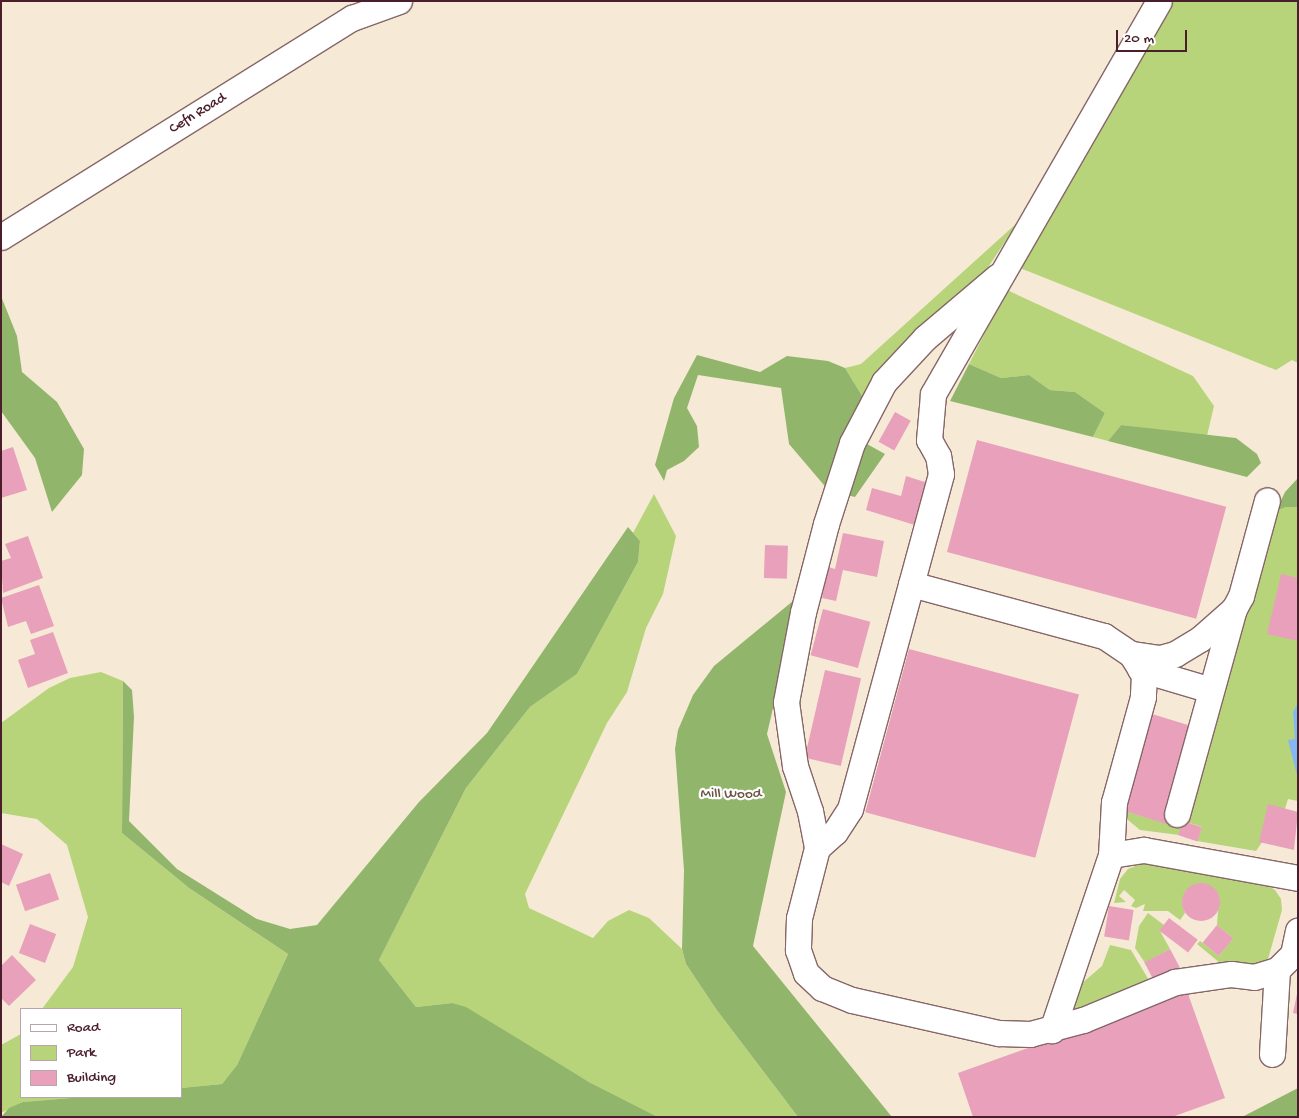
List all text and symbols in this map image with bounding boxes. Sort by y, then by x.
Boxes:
scale bar [1119,20,1190,52]
text: 20 m [1124,30,1154,48]
street label: Cefn Road [166,89,230,139]
park label: Mill Wood [701,786,761,804]
legend [20,1008,182,1098]
text: Road [67,1019,100,1037]
text: Park [67,1044,96,1062]
text: Building [67,1069,116,1087]

